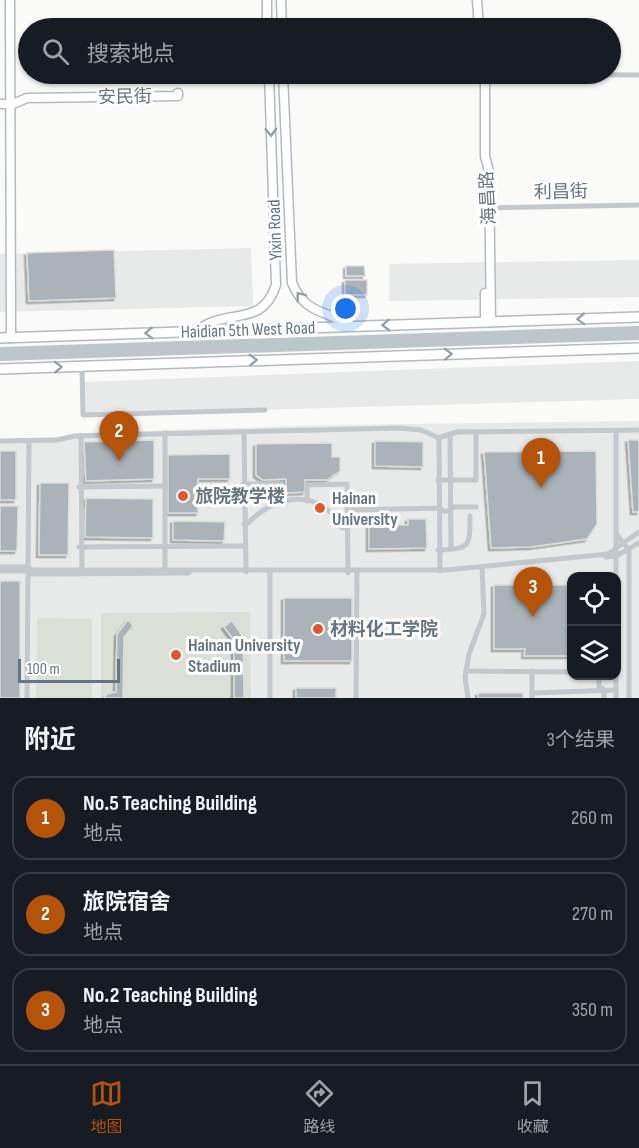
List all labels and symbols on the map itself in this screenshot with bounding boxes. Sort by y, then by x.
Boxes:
street label: 安民街 [98,86,152,108]
one-way arrow [265,127,278,136]
street label: 海昌路 [476,170,500,226]
street label: 利昌街 [534,181,588,203]
street label: Yixin Road [263,199,287,261]
one-way arrow [297,291,308,302]
your location [331,294,360,323]
one-way arrow [576,312,585,325]
street label: Haidian 5th West Road [180,317,316,343]
one-way arrow [381,319,390,332]
one-way arrow [144,327,153,340]
one-way arrow [444,348,453,361]
one-way arrow [249,354,258,367]
one-way arrow [54,360,63,373]
pin: 2 [100,412,138,461]
pin: 1 [522,438,560,488]
place label: 旅院教学楼 [195,486,285,507]
place label: Hainan University [332,488,398,530]
marker: 旅院教学楼 [176,489,190,503]
marker: Hainan University [313,501,327,515]
pin: 3 [514,568,552,617]
place label: 材料化工学院 [330,619,438,640]
marker: 材料化工学院 [311,622,325,636]
place label: Hainan University Stadium [188,635,301,677]
marker: Hainan University Stadium [169,648,183,662]
scale bar [18,656,120,684]

